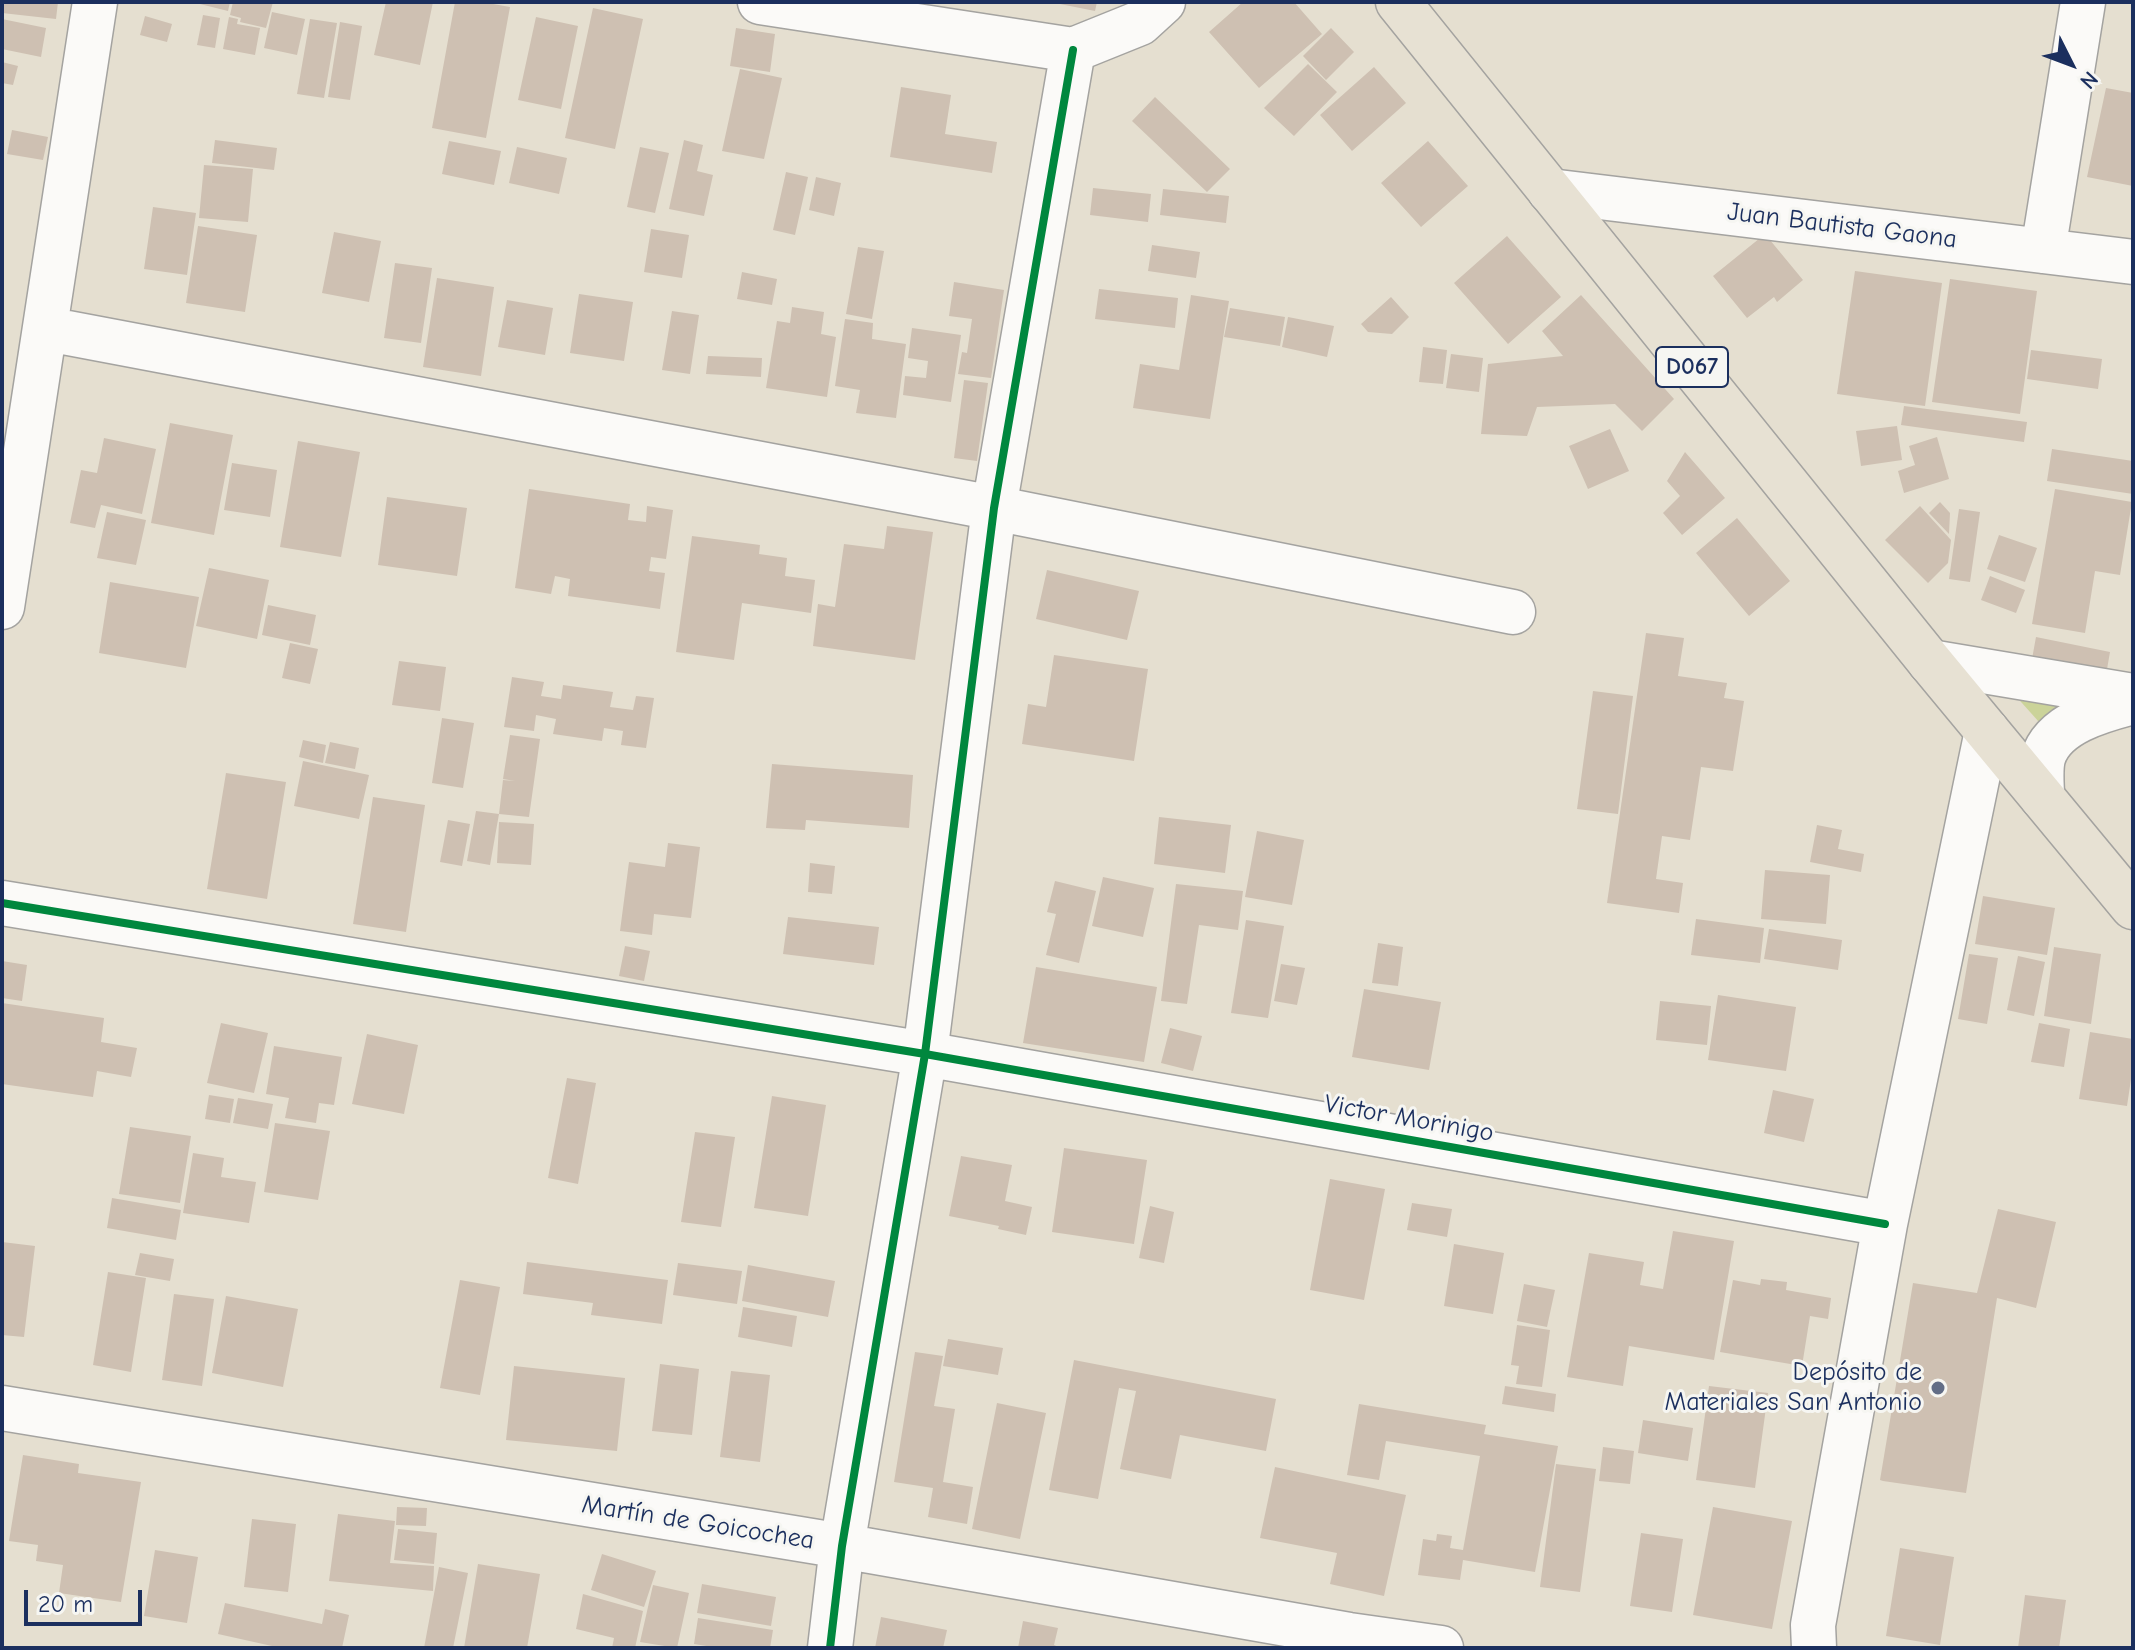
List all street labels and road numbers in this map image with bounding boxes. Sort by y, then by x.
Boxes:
street label: Juan Bautista Gaona [1725,196,1959,256]
road number: D067 [1656,347,1728,387]
street label: Victor Morinigo [1322,1089,1496,1149]
street label: Martín de Goicochea [580,1489,816,1557]

